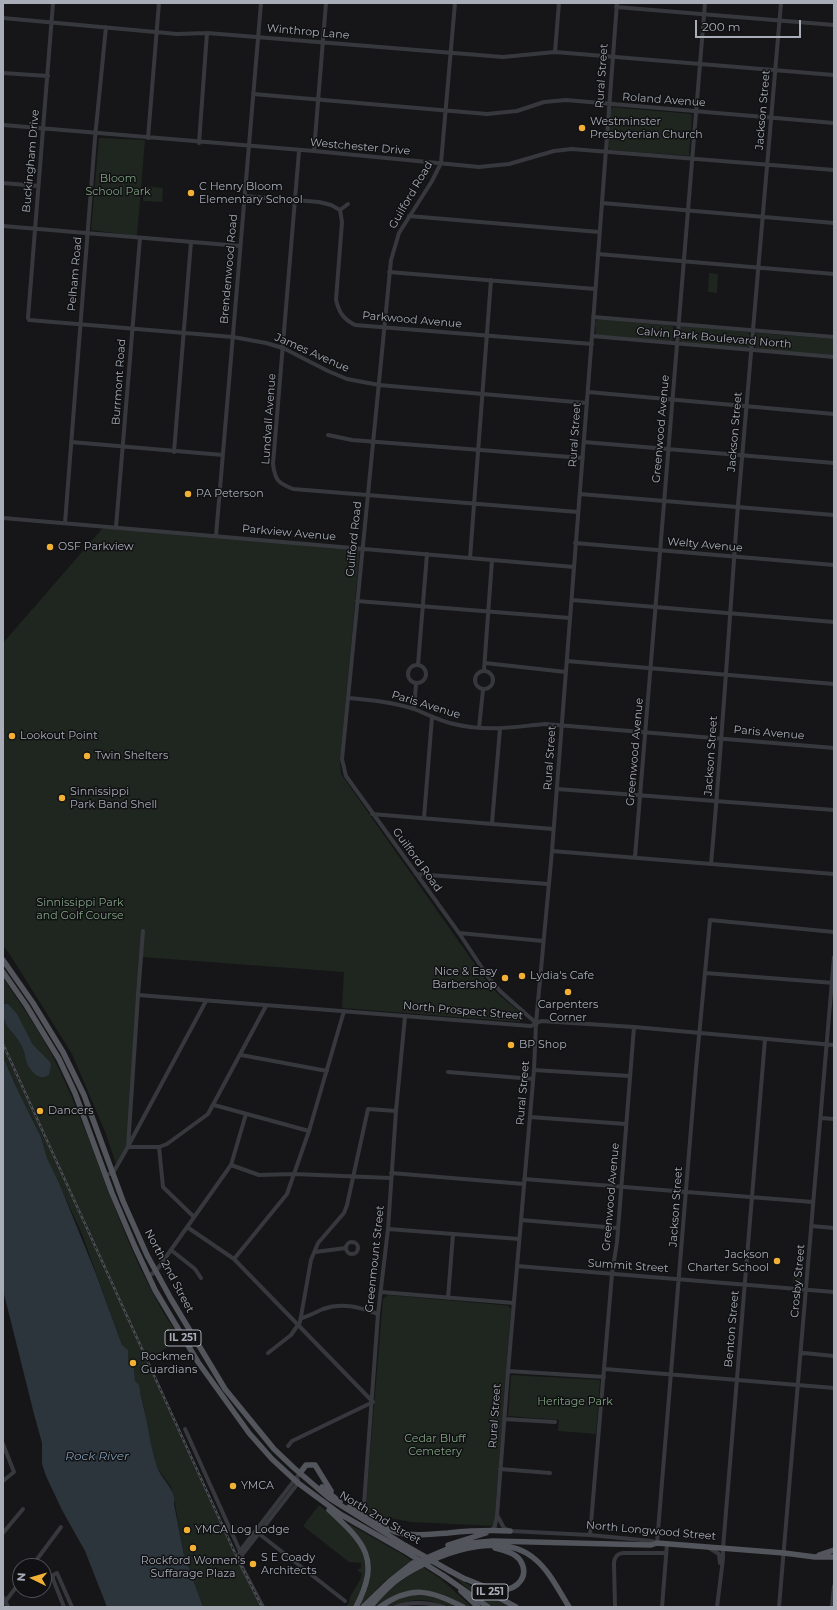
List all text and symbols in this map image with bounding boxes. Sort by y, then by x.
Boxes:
scale bar [697,12,803,38]
text: 200 m [702,19,741,34]
street label: Winthrop Lane [266,22,350,42]
street label: Rural Street [593,43,611,109]
street label: Jackson Street [753,69,773,151]
street label: Roland Avenue [622,91,706,109]
street label: Buckingham Drive [20,109,42,213]
place label: Westminster Presbyterian Church [590,115,703,141]
marker: Westminster Presbyterian Church [577,123,587,133]
street label: Westchester Drive [309,136,411,158]
street label: Guilford Road [386,159,436,231]
park label: Bloom School Park [85,172,151,198]
place label: C Henry Bloom Elementary School [199,180,303,206]
marker: C Henry Bloom Elementary School [186,188,196,198]
street label: Brendenwood Road [218,213,240,325]
street label: Pelham Road [65,236,85,312]
street label: Parkwood Avenue [362,309,462,331]
street label: Calvin Park Boulevard North [636,325,792,351]
street label: James Avenue [273,331,351,375]
street label: Burrmont Road [109,338,129,426]
street label: Lundvall Avenue [259,373,279,465]
street label: Greenwood Avenue [650,374,672,484]
street label: Jackson Street [725,391,745,473]
street label: Rural Street [566,402,584,468]
place label: PA Peterson [196,487,264,501]
marker: PA Peterson [183,489,193,499]
street label: Guilford Road [343,501,365,577]
street label: Parkview Avenue [241,522,337,544]
street label: Welty Avenue [667,535,743,555]
place label: OSF Parkview [58,540,134,554]
marker: OSF Parkview [45,542,55,552]
street label: Paris Avenue [390,688,462,722]
street label: Greenwood Avenue [624,697,646,807]
street label: Jackson Street [702,715,720,797]
street label: Paris Avenue [733,723,805,743]
street label: Rural Street [541,725,559,791]
place label: Lookout Point [20,729,98,743]
marker: Lookout Point [7,731,17,741]
place label: Twin Shelters [95,749,168,763]
marker: Twin Shelters [82,751,92,761]
place label: Sinnissippi Park Band Shell [70,785,157,811]
marker: Sinnissippi Park Band Shell [57,793,67,803]
street label: Guilford Road [389,825,445,895]
park label: Sinnissippi Park and Golf Course [36,896,124,922]
place label: Nice & Easy Barbershop [432,965,497,991]
place label: Lydia's Cafe [530,969,594,983]
marker: Lydia's Cafe [517,971,527,981]
marker: Nice & Easy Barbershop [500,973,510,983]
marker: Carpenters Corner [563,987,573,997]
place label: Carpenters Corner [538,998,598,1024]
street label: North Prospect Street [402,999,524,1023]
place label: BP Shop [519,1038,567,1052]
marker: BP Shop [506,1040,516,1050]
street label: Rural Street [514,1060,532,1126]
place label: Dancers [48,1104,94,1118]
marker: Dancers [35,1106,45,1116]
street label: Greenwood Avenue [600,1142,622,1252]
street label: Jackson Street [667,1166,685,1248]
street label: Greenmount Street [363,1205,387,1313]
street label: North 2nd Street [141,1227,197,1315]
street label: Crosby Street [788,1244,808,1318]
place label: Jackson Charter School [687,1248,769,1274]
marker: Jackson Charter School [772,1256,782,1266]
street label: Summit Street [587,1257,669,1275]
street label: Benton Street [722,1290,742,1368]
road number: IL 251 [165,1330,201,1346]
place label: Rockmen Guardians [141,1350,197,1376]
marker: Rockmen Guardians [128,1358,138,1368]
street label: Rural Street [486,1383,504,1449]
park label: Heritage Park [537,1395,613,1409]
park label: Cedar Bluff Cemetery [404,1432,466,1458]
water label: Rock River [65,1449,129,1463]
place label: YMCA [241,1479,274,1493]
marker: YMCA [228,1481,238,1491]
street label: North 2nd Street [337,1489,423,1547]
street label: North Longwood Street [585,1519,717,1543]
place label: YMCA Log Lodge [195,1523,289,1537]
marker: YMCA Log Lodge [182,1525,192,1535]
marker: Rockford Women's Suffarage Plaza [188,1543,198,1553]
place label: S E Coady Architects [261,1551,317,1577]
place label: Rockford Women's Suffarage Plaza [141,1554,245,1580]
north arrow [12,1558,52,1598]
marker: S E Coady Architects [248,1559,258,1569]
text: N [14,1572,28,1582]
road number: IL 251 [472,1584,508,1600]

